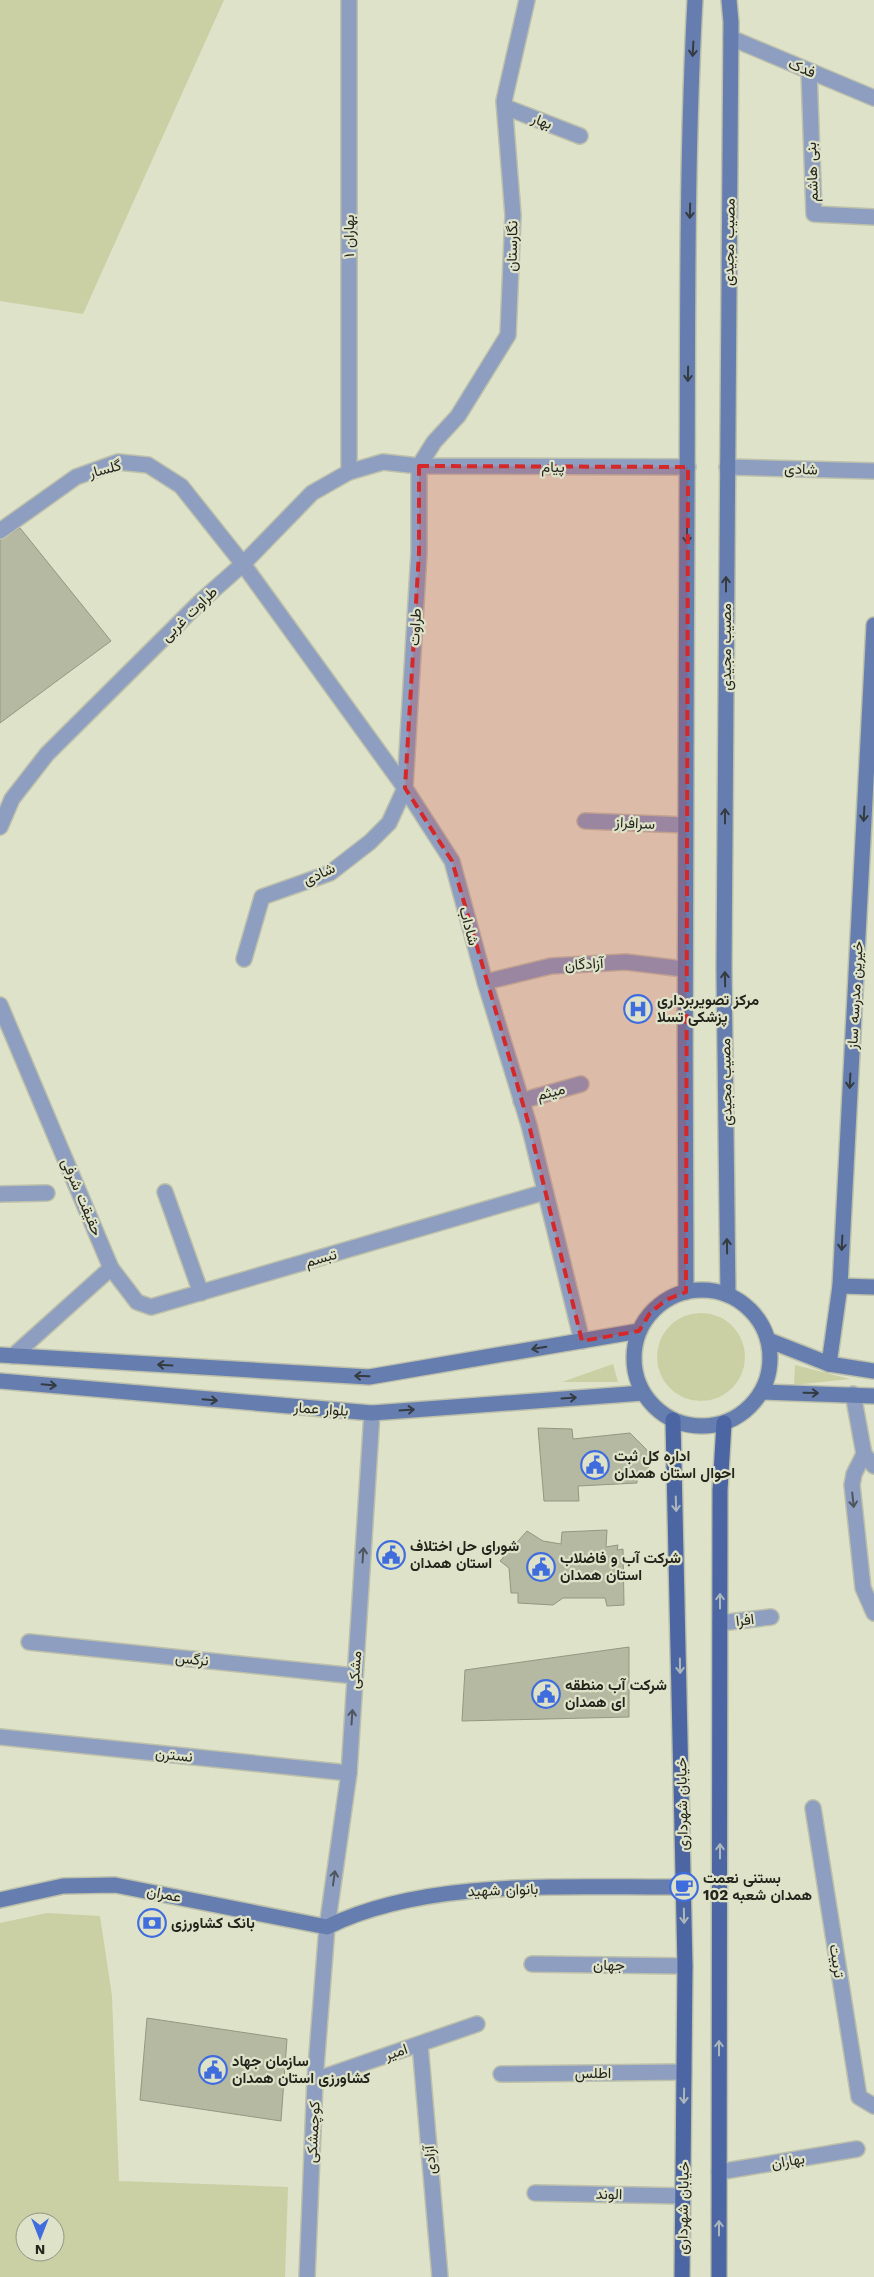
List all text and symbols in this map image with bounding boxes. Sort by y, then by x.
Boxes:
one-way arrow [688,40,697,56]
street label: فدک [786,54,818,82]
street label: بهار [528,108,555,133]
street label: بنی هاشم [802,142,823,202]
street label: مصیب مجیدی [719,198,740,286]
one-way arrow [685,202,695,219]
street label: بهاران ۱ [340,214,358,258]
street label: نگارستان [503,220,521,272]
one-way arrow [684,365,693,381]
street label: گلسار [86,456,124,482]
street label: پیام [541,458,565,477]
street label: شادی [784,459,818,480]
one-way arrow [682,528,692,544]
one-way arrow [721,576,731,592]
street label: طراوت غربی [157,582,222,646]
street label: مصیب مجیدی [717,603,736,691]
street label: طراوت [405,607,425,646]
one-way arrow [860,806,869,822]
one-way arrow [720,809,730,825]
street label: سرافراز [613,813,656,833]
street label: شادی [300,859,339,890]
street label: شاداب [455,905,483,948]
street label: خیرین مدرسه ساز [843,940,868,1051]
street label: آزادگان [564,954,606,974]
one-way arrow [720,971,729,987]
place label: مرکز تصویربرداری پزشکی تسلا [657,991,759,1027]
hospital icon: مرکز تصویربرداری پزشکی تسلا [623,994,653,1024]
street label: مصیب مجیدی [716,1038,737,1126]
one-way arrow [846,1073,855,1089]
street label: میثم [535,1080,567,1105]
street label: حقیقت شرفی [57,1155,106,1239]
one-way arrow [837,1235,846,1251]
one-way arrow [723,1239,732,1255]
street label: تبسم [303,1245,340,1272]
one-way arrow [532,1343,548,1353]
one-way arrow [157,1360,173,1369]
one-way arrow [354,1371,370,1381]
one-way arrow [40,1380,56,1390]
one-way arrow [802,1388,818,1398]
one-way arrow [561,1394,577,1403]
one-way arrow [202,1395,218,1405]
street label: بلوار عمار [292,1398,349,1420]
one-way arrow [399,1406,415,1415]
place label: اداره کل ثبت احوال استان همدان [614,1447,735,1482]
public building icon: اداره کل ثبت احوال استان همدان [580,1450,610,1480]
one-way arrow [848,1492,858,1508]
one-way arrow [671,1496,680,1512]
place label: شوراى حل اختلاف استان همدان [410,1537,519,1572]
public building icon: شوراى حل اختلاف استان همدان [376,1540,406,1570]
one-way arrow [358,1547,367,1563]
place label: شرکت آب و فاضلاب استان همدان [560,1549,681,1584]
public building icon: شرکت آب و فاضلاب استان همدان [526,1552,556,1582]
one-way arrow [715,1593,725,1610]
street label: افرا [735,1610,755,1630]
street label: نرگس [174,1648,210,1671]
street label: مشکی [345,1650,366,1690]
one-way arrow [675,1658,684,1674]
place label: شرکت آب منطقه ای همدان [565,1676,667,1711]
public building icon: شرکت آب منطقه ای همدان [531,1679,561,1709]
one-way arrow [348,1709,357,1725]
street label: نسترن [154,1744,194,1766]
street label: خیابان شهرداری [672,1757,693,1851]
one-way arrow [715,1843,725,1860]
place label: بستنی نعمت همدان شعبه 102 [703,1869,812,1904]
one-way arrow [330,1871,340,1887]
cafe icon: بستنی نعمت همدان شعبه 102 [669,1872,699,1902]
street label: بانوان شهید [467,1880,539,1900]
street label: عمران [145,1882,183,1906]
bank icon: بانک کشاورزی [137,1908,167,1938]
one-way arrow [679,1908,689,1924]
place label: بانک کشاورزی [171,1914,255,1932]
street label: تربیت [825,1943,849,1980]
street label: جهان [593,1956,625,1974]
street label: امیر [381,2040,410,2065]
one-way arrow [714,2041,724,2057]
place label: سازمان جهاد کشاورزی استان همدان [232,2052,371,2087]
public building icon: سازمان جهاد کشاورزی استان همدان [198,2055,228,2085]
street label: اطلس [575,2064,611,2083]
one-way arrow [679,2088,689,2104]
street label: کوچمشکی [302,2100,325,2164]
street label: آزادی [420,2143,441,2175]
street label: بهاران [770,2149,806,2173]
street label: خیابان شهرداری [673,2161,694,2255]
street label: الوند [595,2185,623,2203]
north arrow [15,2212,65,2262]
one-way arrow [714,2221,724,2237]
text: N [35,2242,45,2258]

